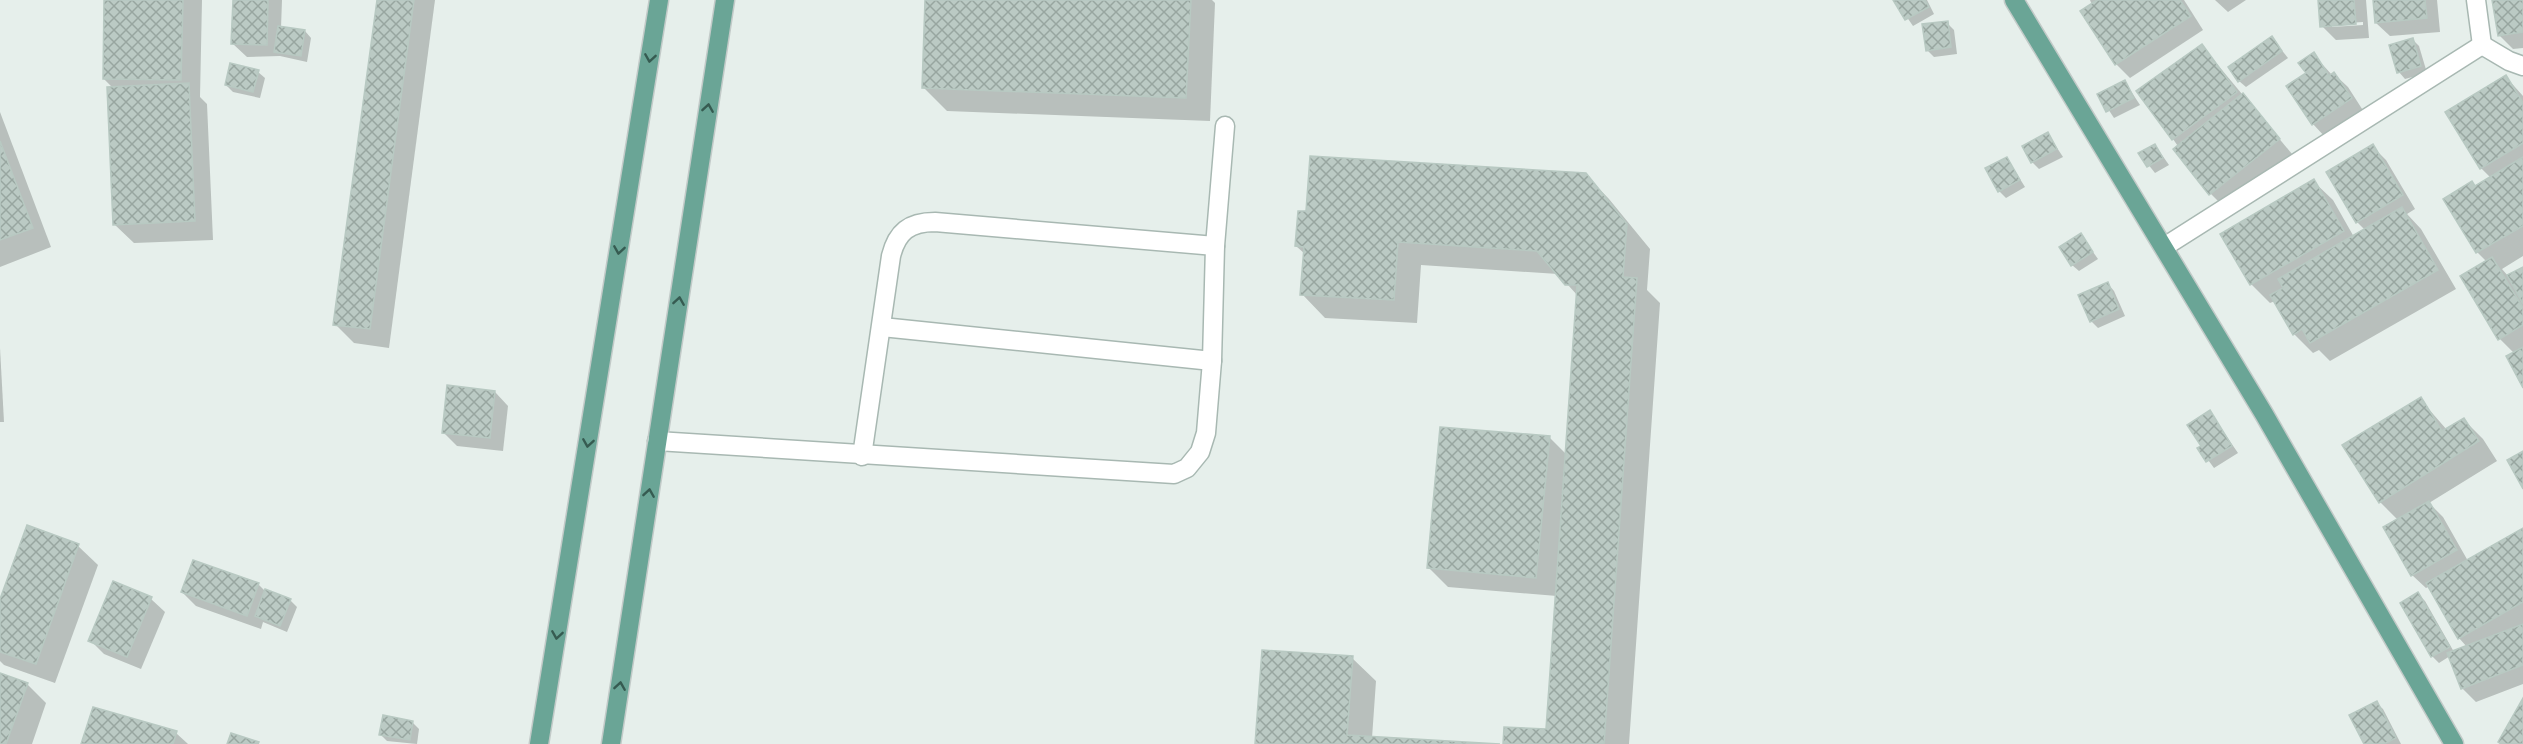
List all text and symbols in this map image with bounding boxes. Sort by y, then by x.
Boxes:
one-way arrow [644,52,657,62]
one-way arrow [702,103,714,113]
one-way arrow [613,245,626,255]
one-way arrow [672,296,684,305]
one-way arrow [582,438,594,447]
one-way arrow [643,489,655,498]
one-way arrow [551,631,563,640]
one-way arrow [613,682,625,691]

